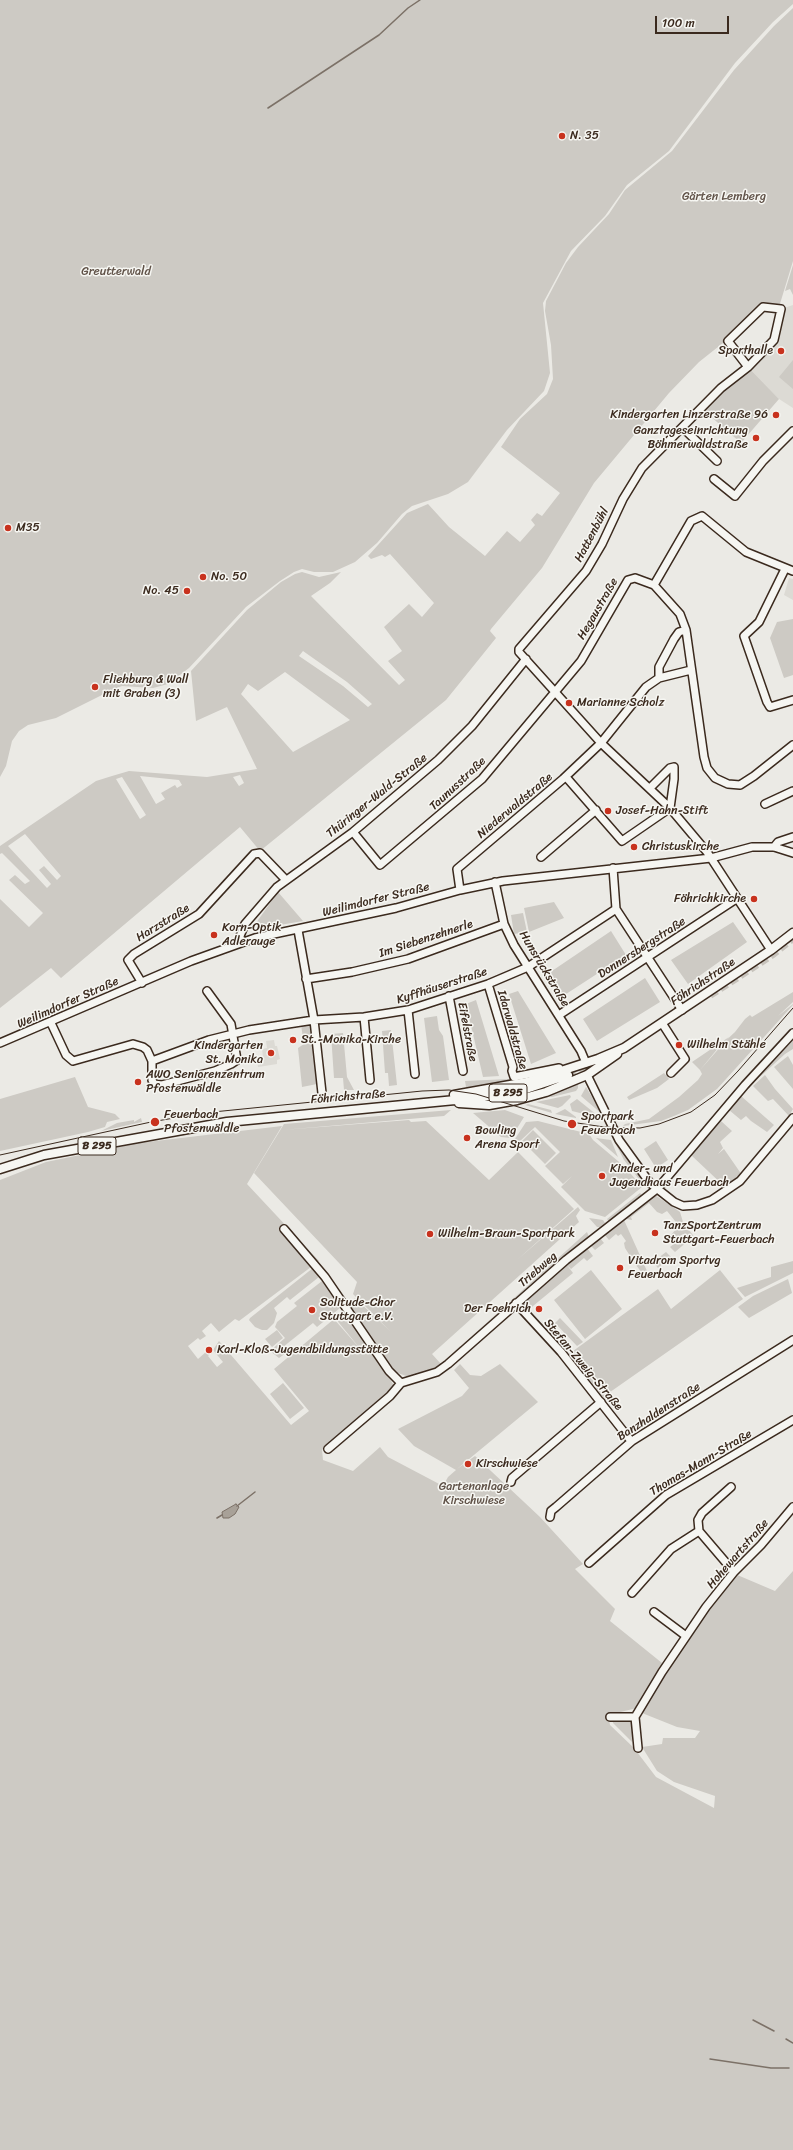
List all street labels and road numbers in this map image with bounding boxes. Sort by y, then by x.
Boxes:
street label: Hattenbühl [572,505,612,565]
street label: Hegaustraße [575,576,621,642]
street label: Thüringer-Wald-Straße [324,751,430,841]
street label: Taunusstraße [427,754,489,814]
street label: Niederwaldstraße [474,770,556,842]
street label: Weilimdorfer Straße [321,880,431,920]
street label: Harzstraße [134,901,192,945]
street label: Donnersbergstraße [595,914,689,982]
street label: Im Siebenzehnerle [377,917,475,961]
street label: Hunsrückstraße [516,928,572,1010]
street label: Föhrichstraße [668,955,738,1009]
street label: Kyffhäuserstraße [395,965,489,1007]
street label: Weilimdorfer Straße [15,974,121,1032]
street label: Idarwaldstraße [494,989,530,1071]
street label: Eifelstraße [454,1001,480,1063]
road number: B 295 [489,1084,527,1102]
street label: Föhrichstraße [310,1087,386,1107]
road number: B 295 [78,1137,116,1155]
street label: Triebweg [516,1249,560,1291]
street label: Stefan-Zweig-Straße [540,1316,626,1414]
street label: Banzhaldenstraße [615,1380,703,1444]
street label: Thomas-Mann-Straße [647,1427,755,1499]
street label: Hohewartstraße [704,1516,772,1592]

